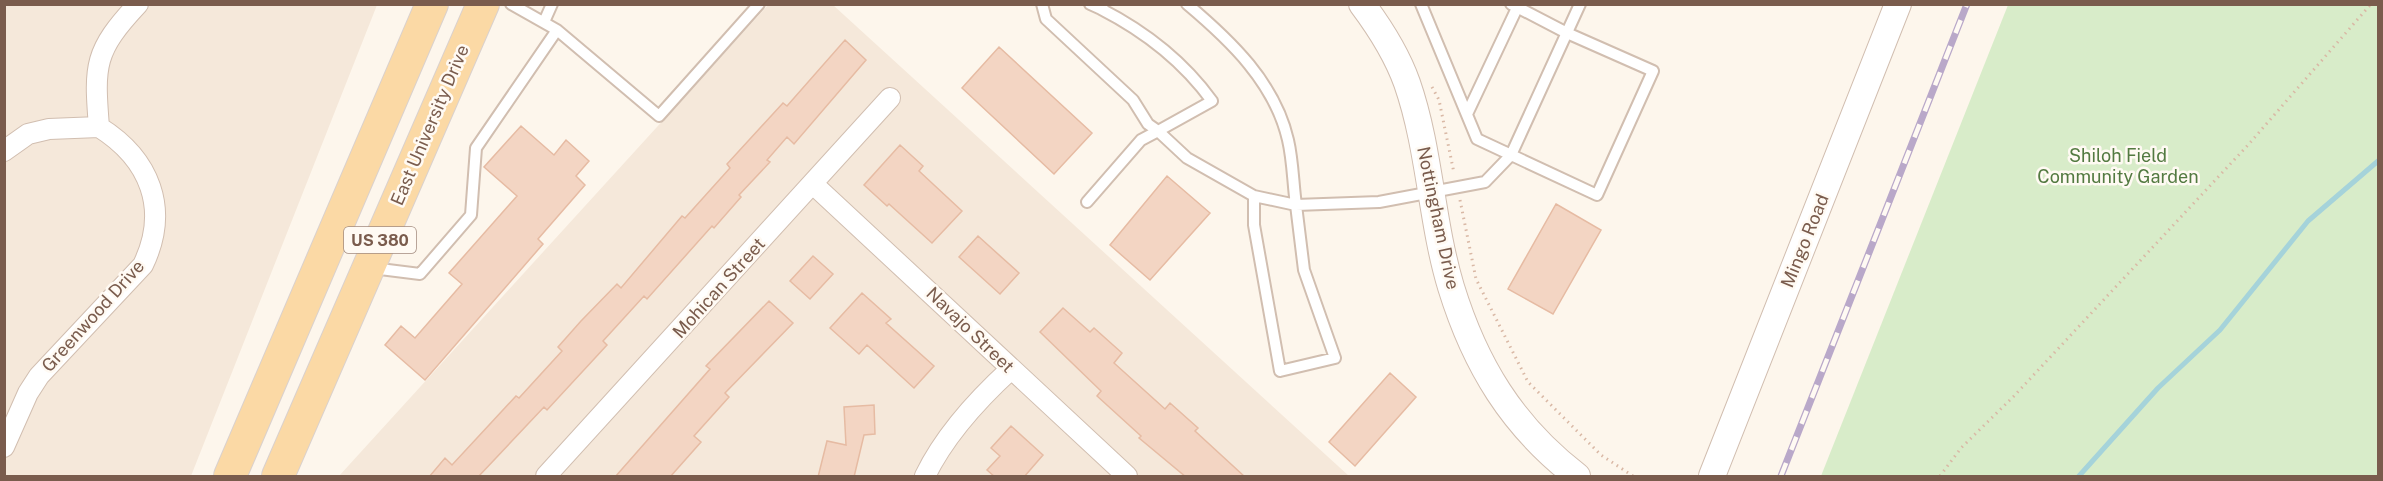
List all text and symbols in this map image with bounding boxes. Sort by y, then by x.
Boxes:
street label: East University Drive [386,41,473,208]
street label: Nottingham Drive [1413,144,1464,291]
park label: Shiloh Field Community Garden [2037,145,2199,187]
street label: Mingo Road [1776,191,1833,291]
road number: US 380 [344,227,416,253]
street label: Mohican Street [668,233,769,342]
street label: Greenwood Drive [37,256,148,376]
street label: Navajo Street [922,283,1019,377]

